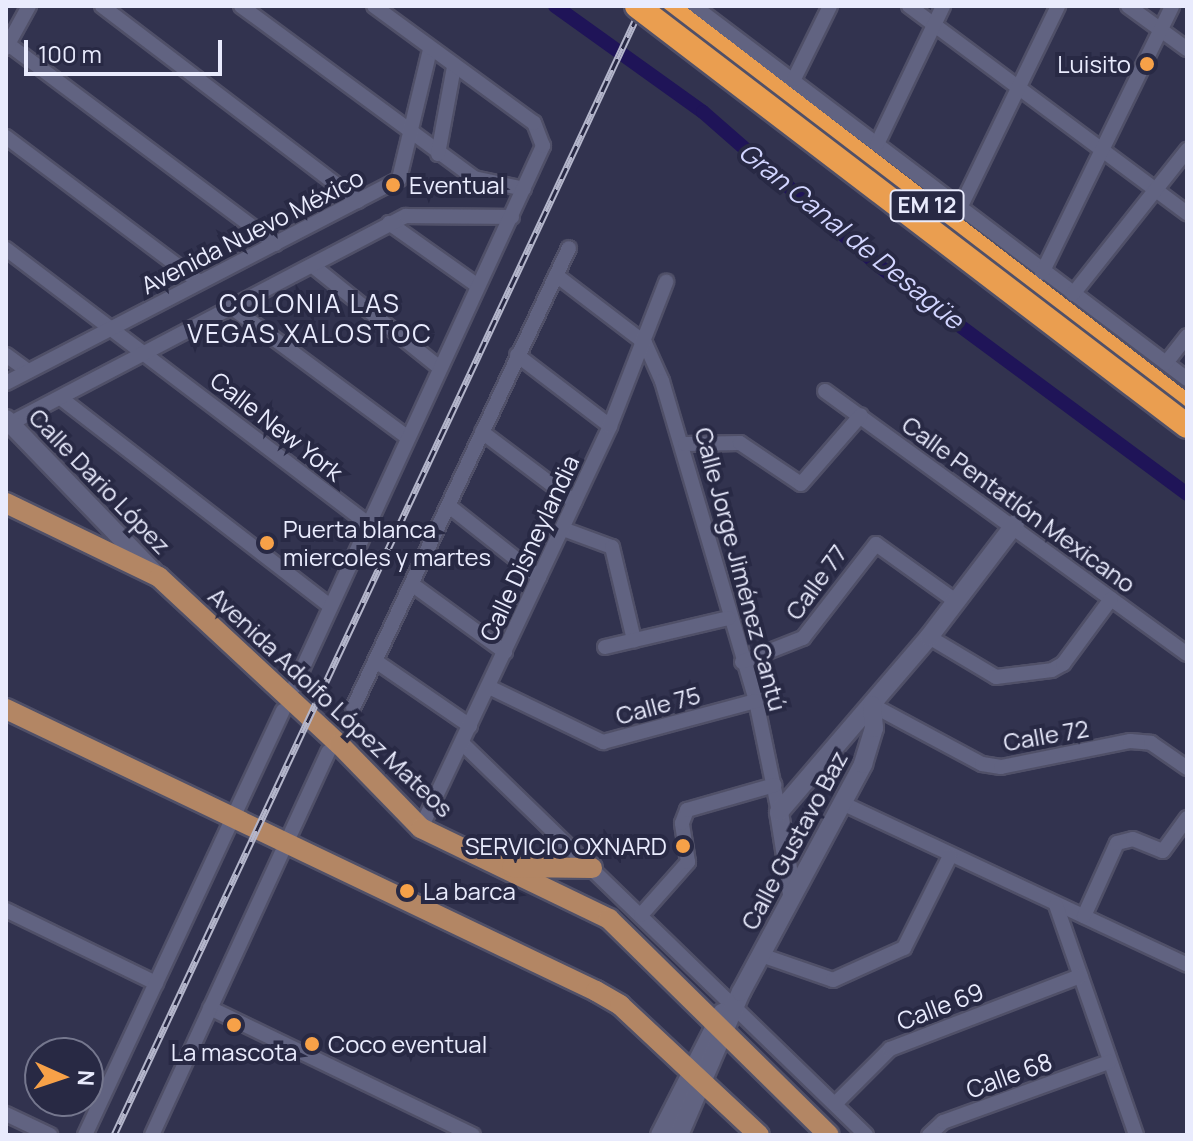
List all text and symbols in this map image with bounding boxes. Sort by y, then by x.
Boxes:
scale bar [28,24,226,74]
text: 100 m [38,37,102,70]
place label: Luisito [1057,50,1131,78]
marker: Luisito [1138,55,1156,73]
water label: Gran Canal de Desagüe [733,136,969,336]
street label: Avenida Nuevo México [136,162,368,300]
place label: Eventual [409,171,505,199]
marker: Eventual [384,176,402,194]
road number: EM 12 [889,188,965,224]
district label: COLONIA LAS VEGAS XALOSTOC [187,288,433,350]
street label: Calle New York [205,365,349,487]
street label: Calle Dario López [23,402,177,560]
street label: Calle Pentatlón Mexicano [897,410,1141,598]
street label: Calle Jorge Jiménez Cantú [689,424,793,714]
street label: Calle Disneylandia [473,450,585,646]
place label: Puerta blanca miercoles y martes [283,515,491,571]
marker: Puerta blanca miercoles y martes [258,534,276,552]
street label: Calle 77 [779,539,853,625]
street label: Avenida Adolfo López Mateos [203,581,459,823]
street label: Calle 75 [613,680,703,730]
street label: Calle 72 [1001,713,1091,757]
street label: Calle Gustavo Baz [735,746,853,934]
place label: SERVICIO OXNARD [465,832,667,860]
marker: SERVICIO OXNARD [674,837,692,855]
place label: La barca [423,877,516,905]
marker: La barca [398,882,416,900]
street label: Calle 69 [893,976,987,1036]
marker: La mascota [225,1016,243,1034]
place label: Coco eventual [328,1030,487,1058]
marker: Coco eventual [303,1035,321,1053]
north arrow [24,1037,104,1117]
place label: La mascota [171,1038,297,1066]
street label: Calle 68 [962,1046,1056,1104]
text: N [71,1069,101,1087]

